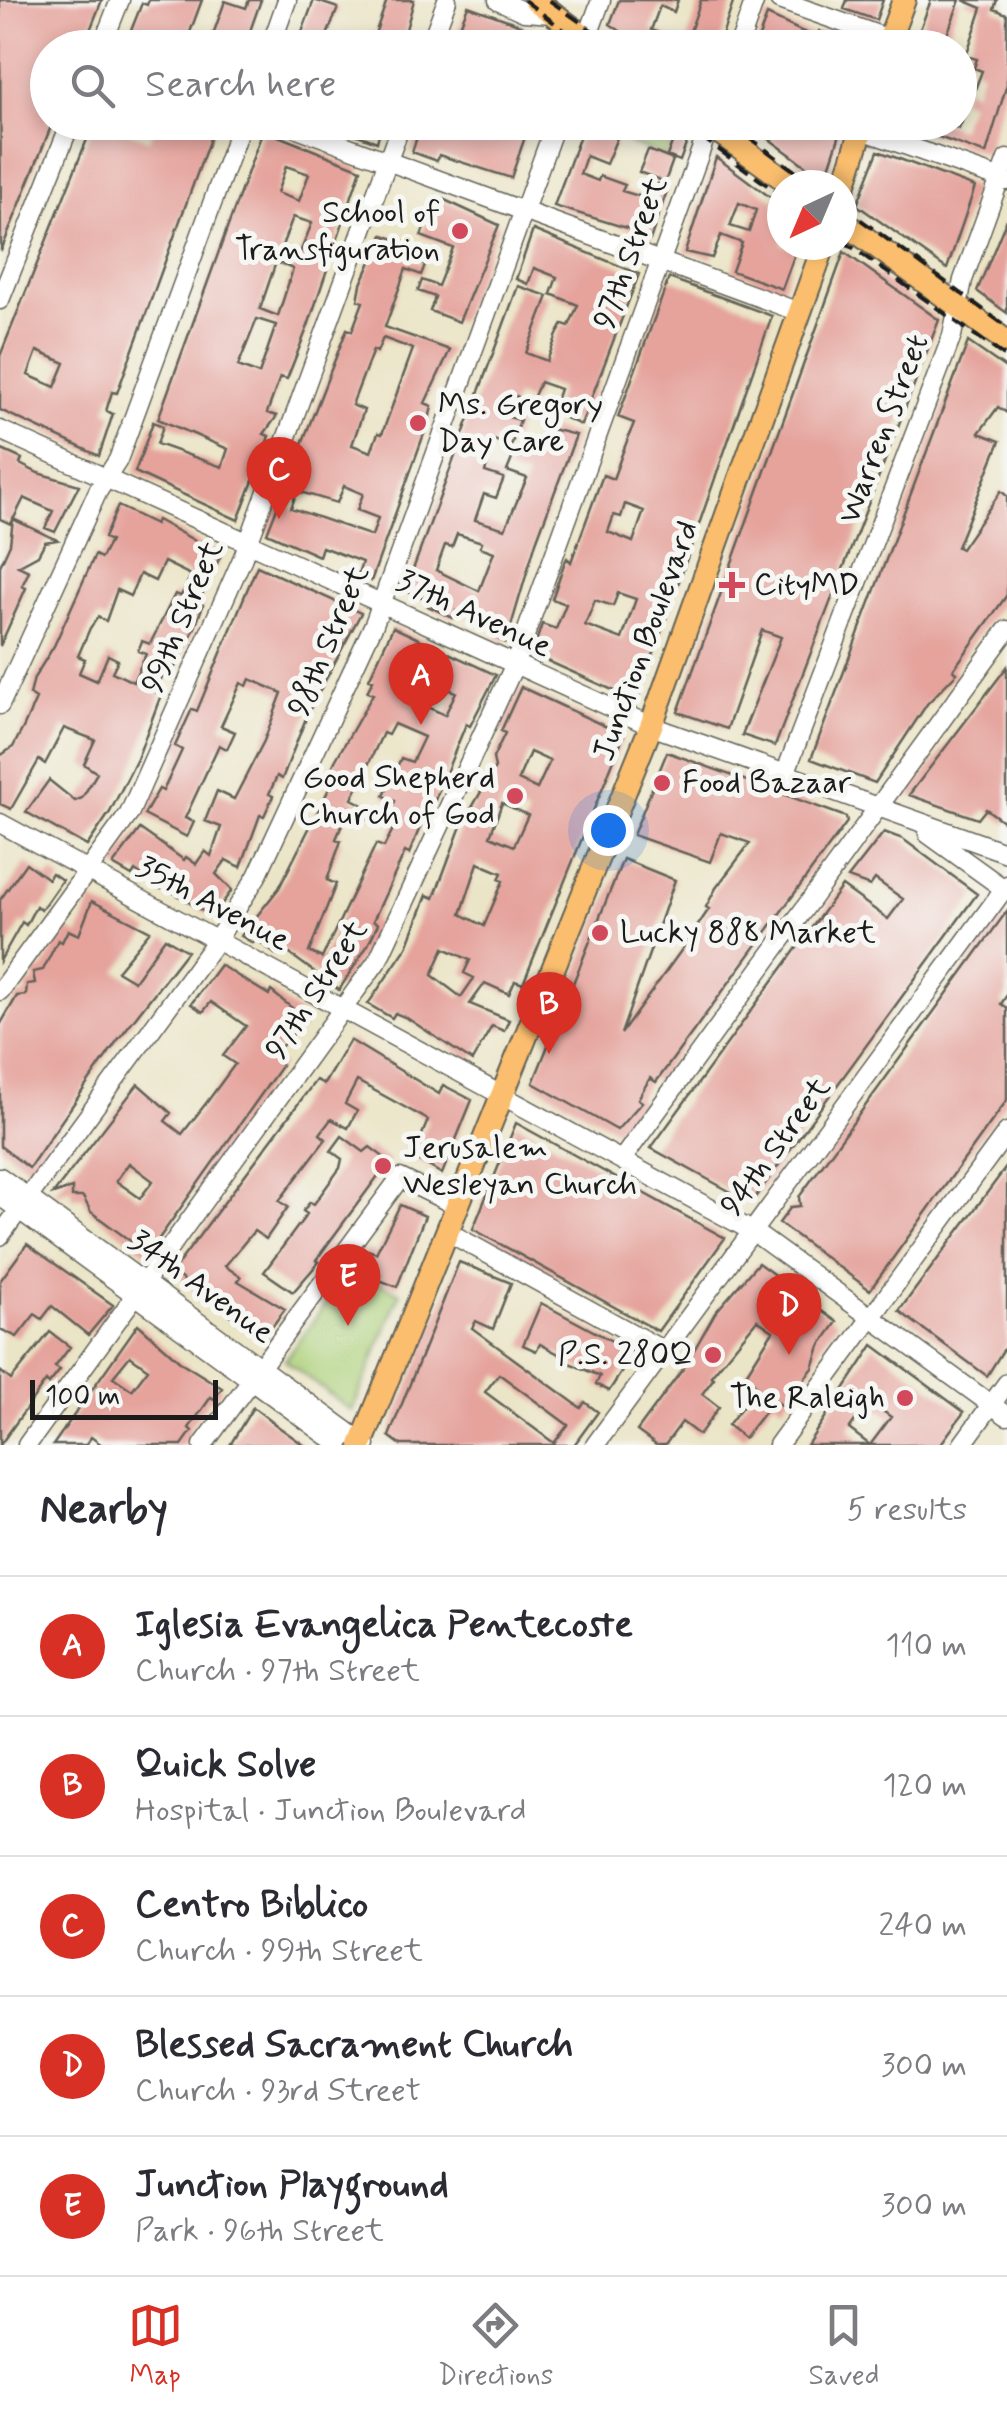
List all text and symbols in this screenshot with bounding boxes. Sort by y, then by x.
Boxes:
search box [30,30,977,140]
icon: search [65,58,120,113]
text: Search here [145,61,336,110]
north arrow [767,170,857,260]
street label: 97th Street [584,171,678,335]
place label: School of Transfiguration [235,192,440,271]
marker: School of Transfiguration [449,220,471,242]
street label: Warren Street [829,328,939,530]
place label: Ms. Gregory Day Care [438,384,603,463]
marker: Ms. Gregory Day Care [407,412,429,434]
pin: C [246,436,312,519]
street label: Junction Boulevard [583,515,709,767]
street label: 99th Street [132,534,234,700]
street label: 98th Street [278,559,380,723]
street label: 37th Avenue [390,560,558,668]
place label: CityMD [754,564,860,606]
marker: CityMD [719,572,745,598]
pin: A [388,642,454,725]
place label: Good Shepherd Church of God [298,757,495,836]
place label: Food Bazaar [682,762,852,804]
marker: Food Bazaar [651,772,673,794]
marker: Good Shepherd Church of God [504,785,526,807]
your location [583,805,634,856]
street label: 35th Avenue [129,846,297,962]
street label: 97th Street [256,912,378,1068]
place label: Lucky 888 Market [620,912,876,954]
marker: Lucky 888 Market [589,922,611,944]
pin: B [516,972,582,1054]
street label: 94th Street [711,1069,841,1225]
place label: Jerusalem Wesleyan Church [403,1127,637,1206]
marker: Jerusalem Wesleyan Church [372,1155,394,1177]
street label: 34th Avenue [120,1220,282,1354]
pin: E [316,1244,380,1326]
pin: D [756,1272,822,1355]
place label: P.S. 280Q [558,1334,693,1376]
marker: P.S. 280Q [702,1344,724,1366]
scale bar [30,1375,218,1420]
place label: The Raleigh [730,1377,885,1419]
text: 100 m [45,1379,120,1416]
marker: The Raleigh [894,1387,916,1409]
text: Nearby [40,1483,168,1538]
text: 5 results [847,1489,967,1531]
text: Iglesia Evangelica Pentecoste [135,1601,633,1650]
text: A [62,1625,83,1667]
text: 110 m [886,1625,967,1667]
text: Church · 97th Street [135,1650,420,1692]
text: Quick Solve [135,1741,316,1790]
text: B [62,1765,83,1807]
text: 120 m [882,1765,967,1807]
text: Hospital · Junction Boulevard [135,1790,526,1832]
text: Centro Biblico [135,1881,368,1930]
text: C [61,1905,84,1947]
text: 240 m [879,1905,967,1947]
text: Church · 99th Street [135,1930,423,1972]
text: Blessed Sacrament Church [135,2021,573,2070]
text: D [61,2045,84,2087]
text: 300 m [881,2045,967,2087]
text: Church · 93rd Street [135,2070,421,2112]
text: Junction Playground [135,2161,449,2210]
text: E [63,2185,82,2227]
text: 300 m [881,2185,967,2227]
text: Park · 96th Street [135,2210,384,2252]
tab: Map [128,2298,183,2395]
tab: Directions [438,2298,553,2395]
tab: Saved [809,2298,879,2395]

